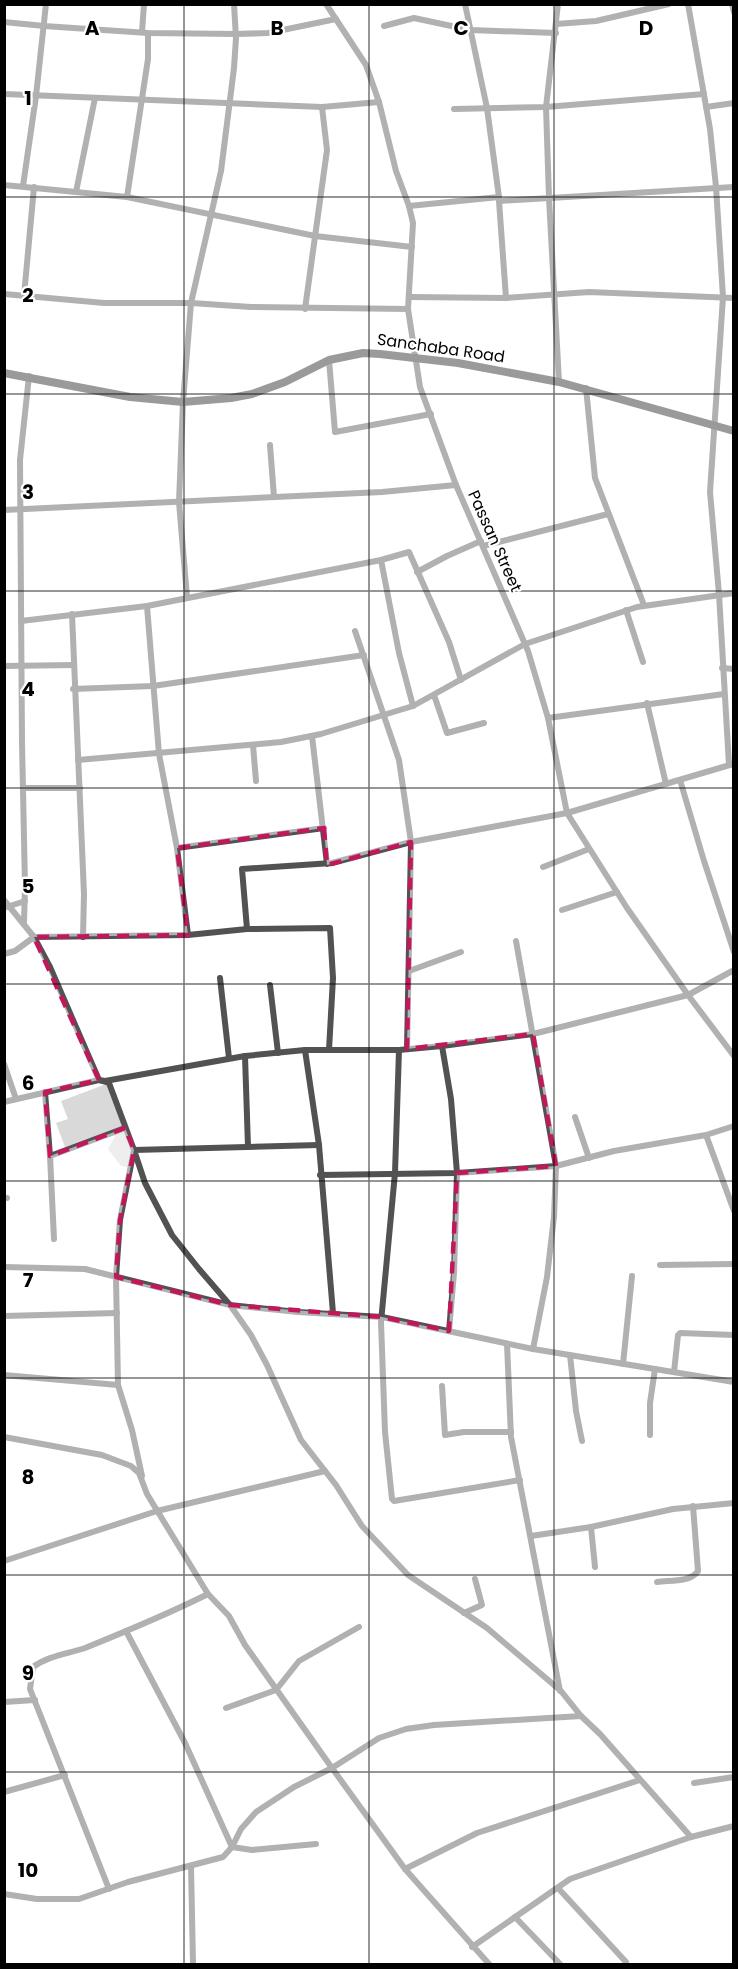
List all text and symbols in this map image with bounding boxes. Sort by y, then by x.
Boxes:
text: A [85,14,100,42]
text: B [270,14,284,42]
text: C [453,14,469,42]
text: D [639,14,653,42]
text: 1 [24,84,32,112]
text: 2 [22,281,34,309]
street label: Sanchaba Road [376,328,506,368]
text: 3 [22,478,34,506]
street label: Passan Street [462,487,528,596]
text: 4 [21,675,35,703]
text: 5 [22,872,35,900]
text: 6 [22,1069,34,1097]
text: 7 [23,1266,34,1294]
text: 8 [22,1463,34,1491]
text: 9 [22,1659,34,1687]
text: 10 [18,1856,38,1884]

